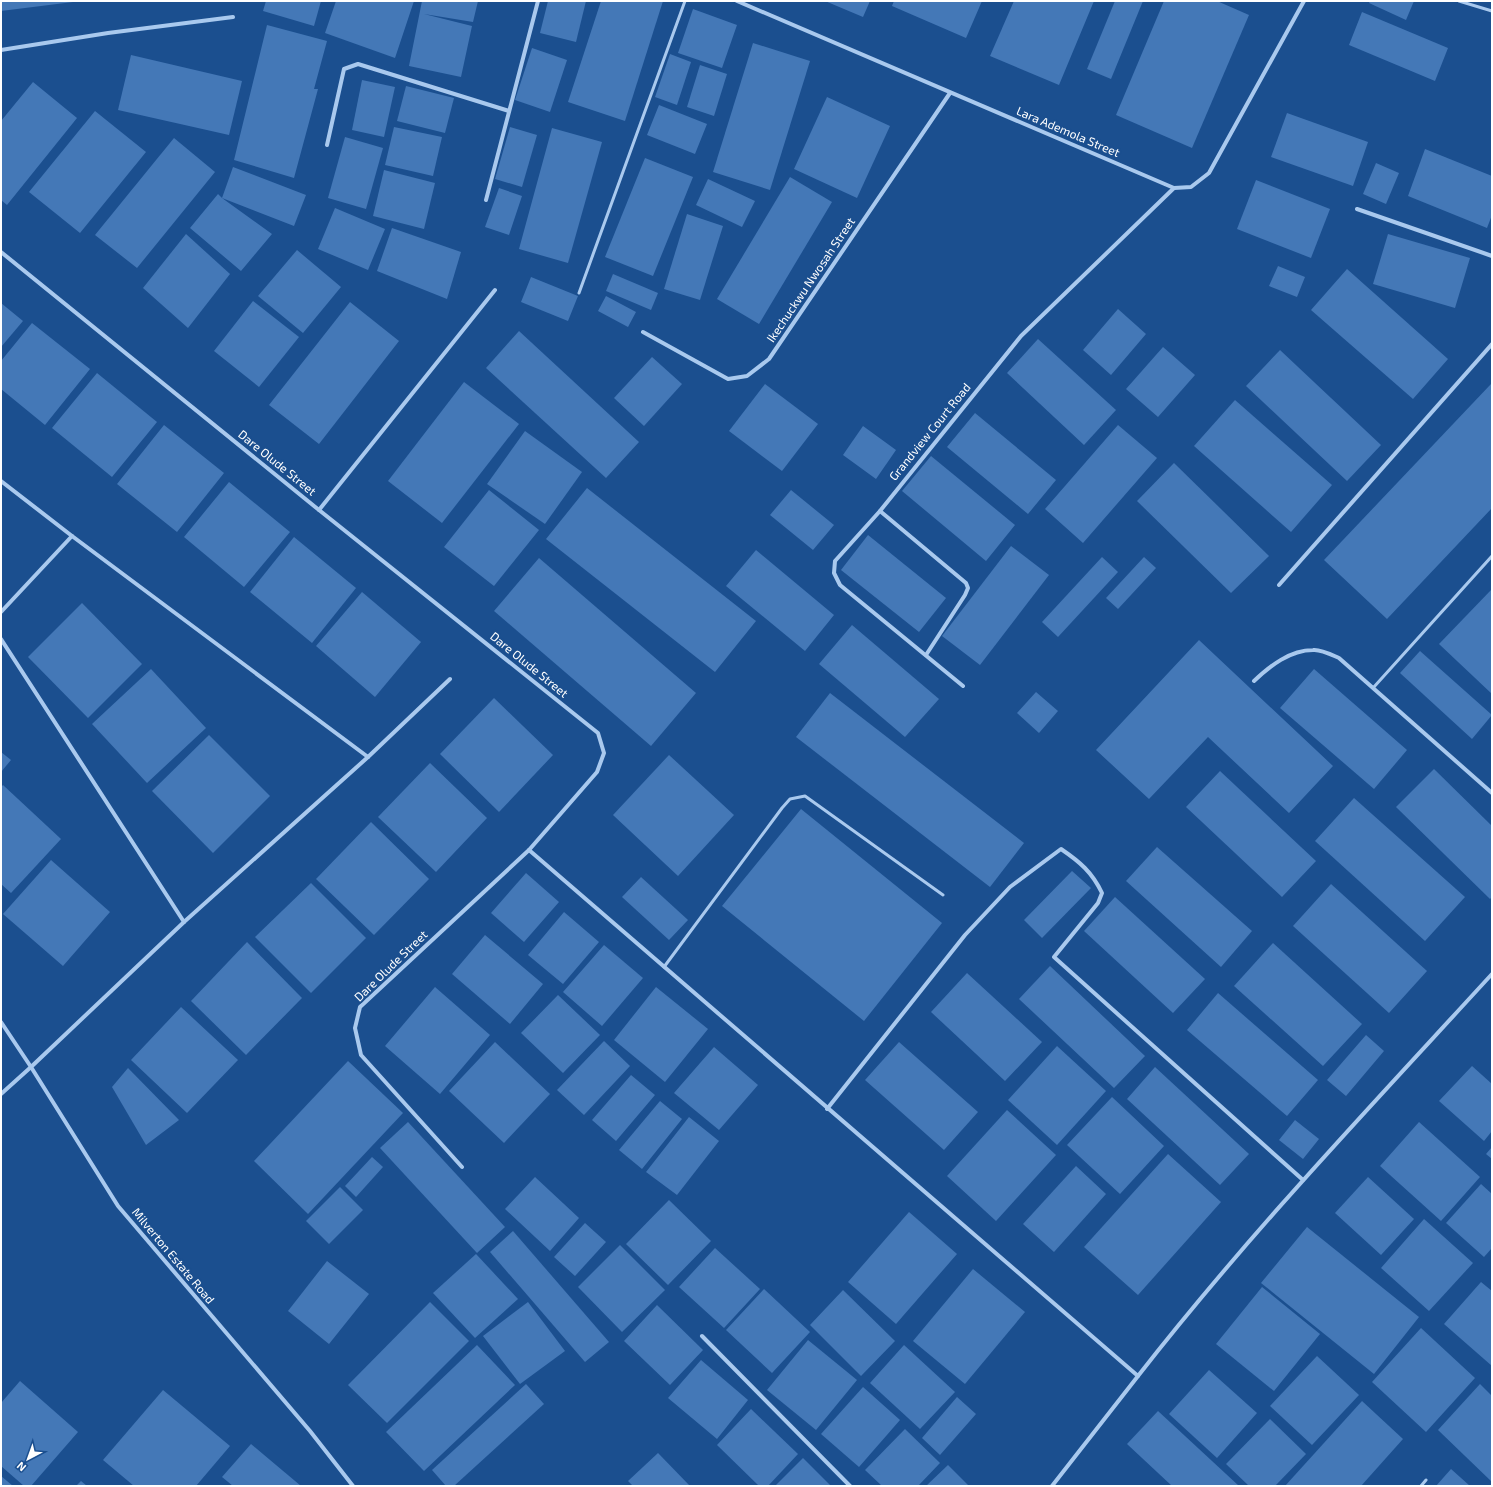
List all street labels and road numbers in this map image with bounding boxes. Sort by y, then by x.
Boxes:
street label: Lara Ademola Street [1015,103,1123,159]
street label: Ikechuckwu Nwosah Street [763,214,857,344]
street label: Grandview Court Road [886,380,973,483]
street label: Dare Olude Street [236,427,320,498]
street label: Dare Olude Street [488,629,572,700]
street label: Dare Olude Street [351,927,430,1004]
street label: Milverton Estate Road [130,1205,218,1306]

